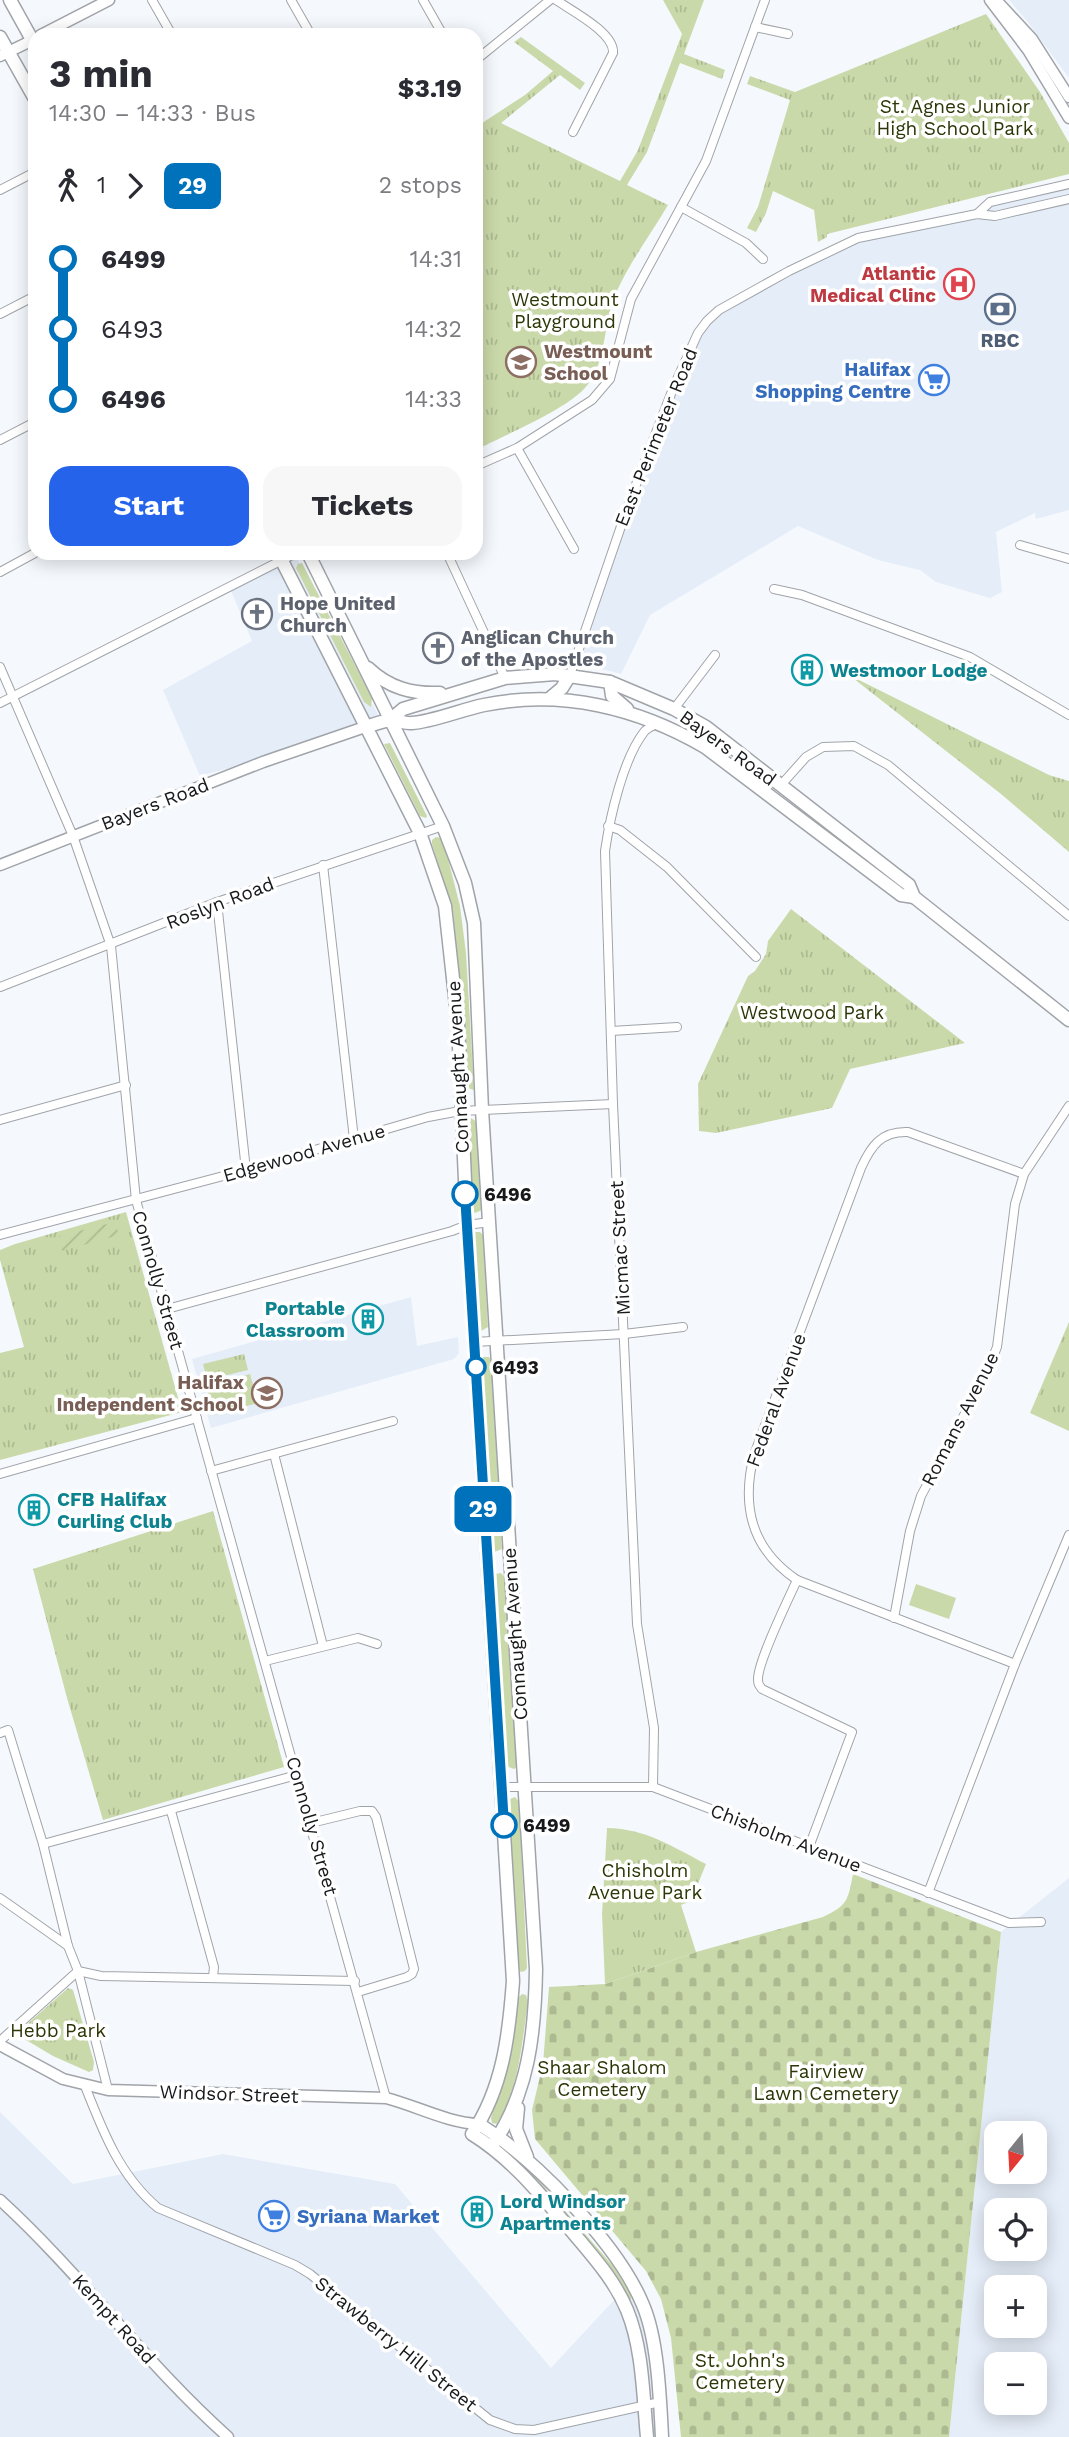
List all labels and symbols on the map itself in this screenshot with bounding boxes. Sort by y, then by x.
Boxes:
park label: St. Agnes Junior High School Park [876,95,1034,140]
place label: Atlantic Medical Clinc [810,262,936,307]
hospital icon: Atlantic Medical Clinc [942,267,976,301]
park label: Westmount Playground [511,288,619,333]
bank icon: RBC [983,292,1017,326]
place label: RBC [980,329,1020,352]
place label: Westmount School [544,340,653,385]
street label: East Perimeter Road [610,344,702,530]
school or university icon: Westmount School [504,345,538,379]
place label: Halifax Shopping Centre [755,358,912,403]
supermarket icon: Halifax Shopping Centre [917,363,951,397]
place label: Hope United Church [280,592,396,637]
church icon: Hope United Church [240,597,274,631]
place label: Anglican Church of the Apostles [461,626,614,671]
church icon: Anglican Church of the Apostles [421,631,455,665]
building icon: Westmoor Lodge [790,653,824,687]
place label: Westmoor Lodge [830,659,988,682]
street label: Bayers Road [675,705,781,791]
street label: Bayers Road [98,773,212,835]
street label: Roslyn Road [163,872,277,934]
street label: Connaught Avenue [442,980,474,1154]
park label: Westwood Park [740,1001,884,1024]
street label: Edgewood Avenue [220,1119,388,1187]
street label: Micmac Street [605,1180,635,1316]
marker: 6496 [452,1181,478,1207]
place label: 6496 [484,1183,532,1206]
street label: Connolly Street [127,1208,189,1352]
place label: Portable Classroom [246,1297,345,1342]
building icon: Portable Classroom [351,1302,385,1336]
street label: Federal Avenue [741,1330,811,1470]
street label: Romans Avenue [916,1348,1004,1490]
place label: 6493 [492,1356,539,1379]
marker: 6493 [466,1357,486,1377]
place label: Halifax Independent School [56,1371,245,1416]
school or university icon: Halifax Independent School [250,1376,284,1410]
line badge: 29 [452,1486,514,1532]
place label: CFB Halifax Curling Club [57,1488,172,1533]
building icon: CFB Halifax Curling Club [17,1493,51,1527]
street label: Connaught Avenue [497,1547,533,1721]
street label: Connolly Street [281,1754,343,1898]
street label: Chisholm Avenue [707,1799,865,1877]
marker: 6499 [491,1812,517,1838]
place label: 6499 [523,1814,570,1837]
park label: Chisholm Avenue Park [588,1859,702,1904]
park label: Hebb Park [10,2019,106,2042]
park label: Shaar Shalom Cemetery [537,2056,667,2101]
park label: Fairview Lawn Cemetery [753,2060,899,2105]
street label: Windsor Street [159,2080,299,2108]
north arrow [984,2121,1046,2184]
place label: Lord Windsor Apartments [500,2190,626,2235]
building icon: Lord Windsor Apartments [460,2195,494,2229]
supermarket icon: Syriana Market [257,2199,291,2233]
place label: Syriana Market [297,2205,440,2228]
street label: Kempt Road [68,2269,160,2369]
street label: Strawberry Hill Street [310,2272,482,2416]
park label: St. John's Cemetery [695,2349,785,2394]

